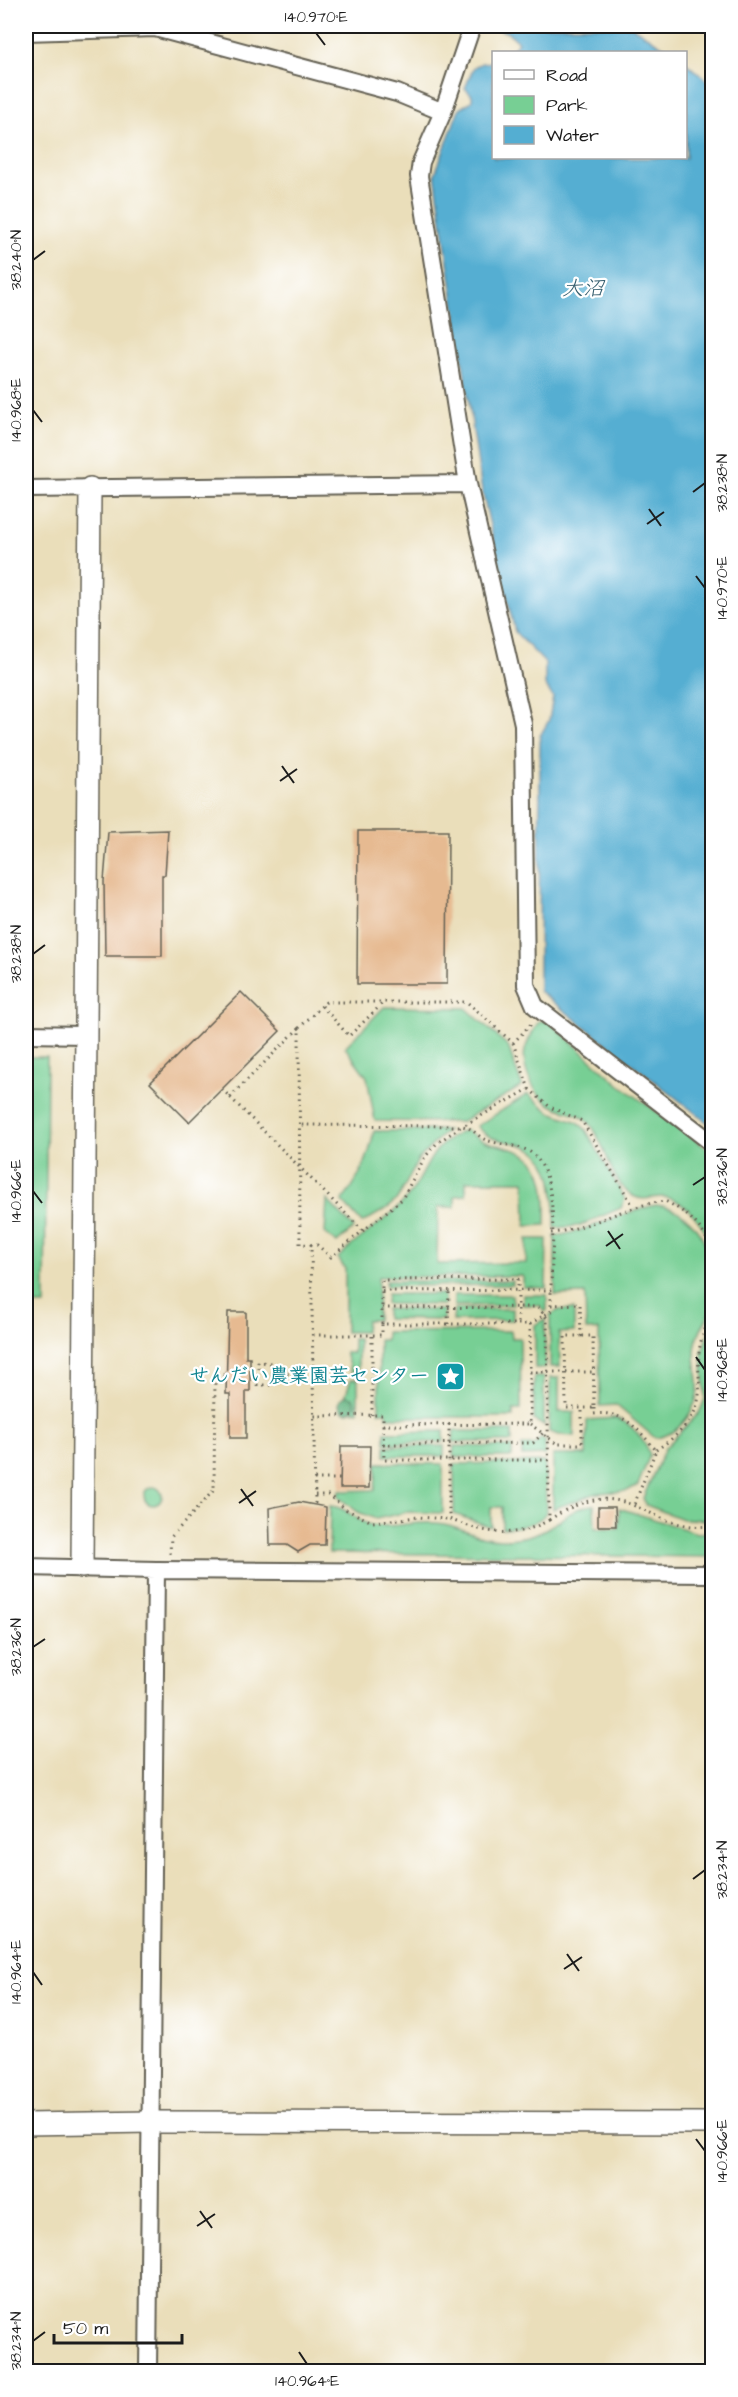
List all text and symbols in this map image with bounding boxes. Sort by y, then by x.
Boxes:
text: 140.970°E [284,7,348,28]
legend [492,51,687,159]
text: Road [546,63,587,88]
text: Park [546,93,588,118]
text: Water [546,123,599,148]
text: 38.240°N [6,230,27,290]
water label: 大沼 [562,274,606,303]
text: 140.968°E [6,378,27,442]
text: 38.238°N [712,454,733,512]
text: 140.970°E [712,556,733,620]
text: 38.238°N [6,925,27,983]
text: 38.236°N [712,1148,733,1206]
text: 140.966°E [6,1159,27,1223]
text: 140.968°E [712,1338,733,1402]
place icon: せんだい農業園芸センター [434,1360,466,1392]
place label: せんだい農業園芸センター [189,1362,429,1390]
text: 38.236°N [6,1618,27,1676]
text: 38.234°N [712,1841,733,1899]
text: 140.964°E [6,1940,27,2004]
text: 140.966°E [712,2119,733,2183]
scale bar [54,2307,182,2345]
text: 38.234°N [6,2312,27,2370]
text: 50 m [63,2316,108,2341]
text: 140.964°E [275,2371,339,2392]

